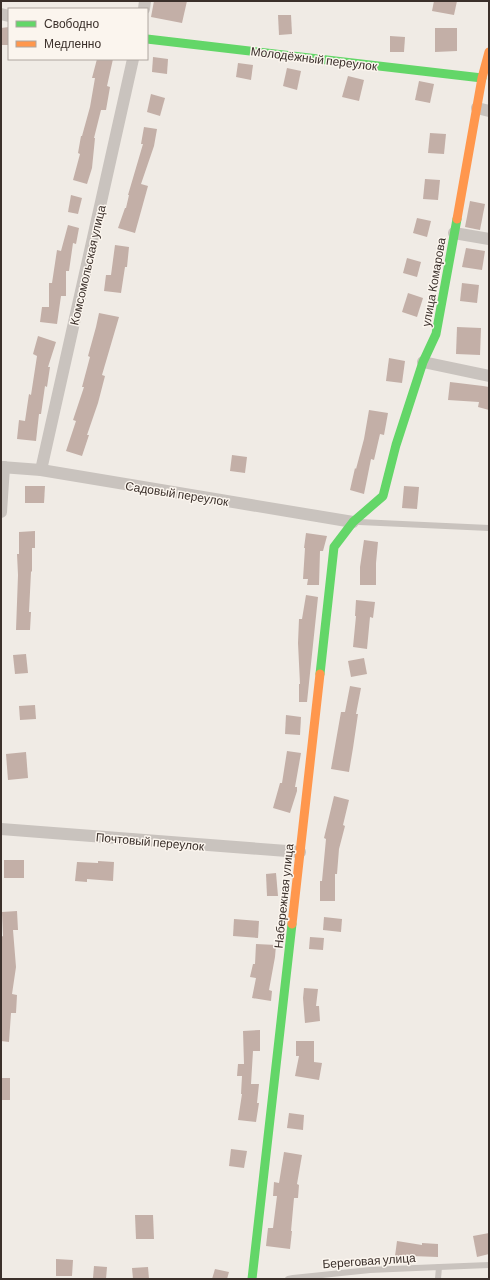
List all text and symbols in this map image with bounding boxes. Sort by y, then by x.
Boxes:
legend [8,8,148,60]
text: Свободно [44,16,99,31]
text: Медленно [44,36,101,51]
street label: Молодёжный переулок [250,43,379,74]
street label: Комсомольская улица [66,203,109,327]
street label: улица Комарова [418,236,449,328]
street label: Садовый переулок [124,478,230,509]
street label: Почтовый переулок [95,829,205,854]
street label: Набережная улица [271,843,296,949]
street label: Береговая улица [322,1250,417,1271]

